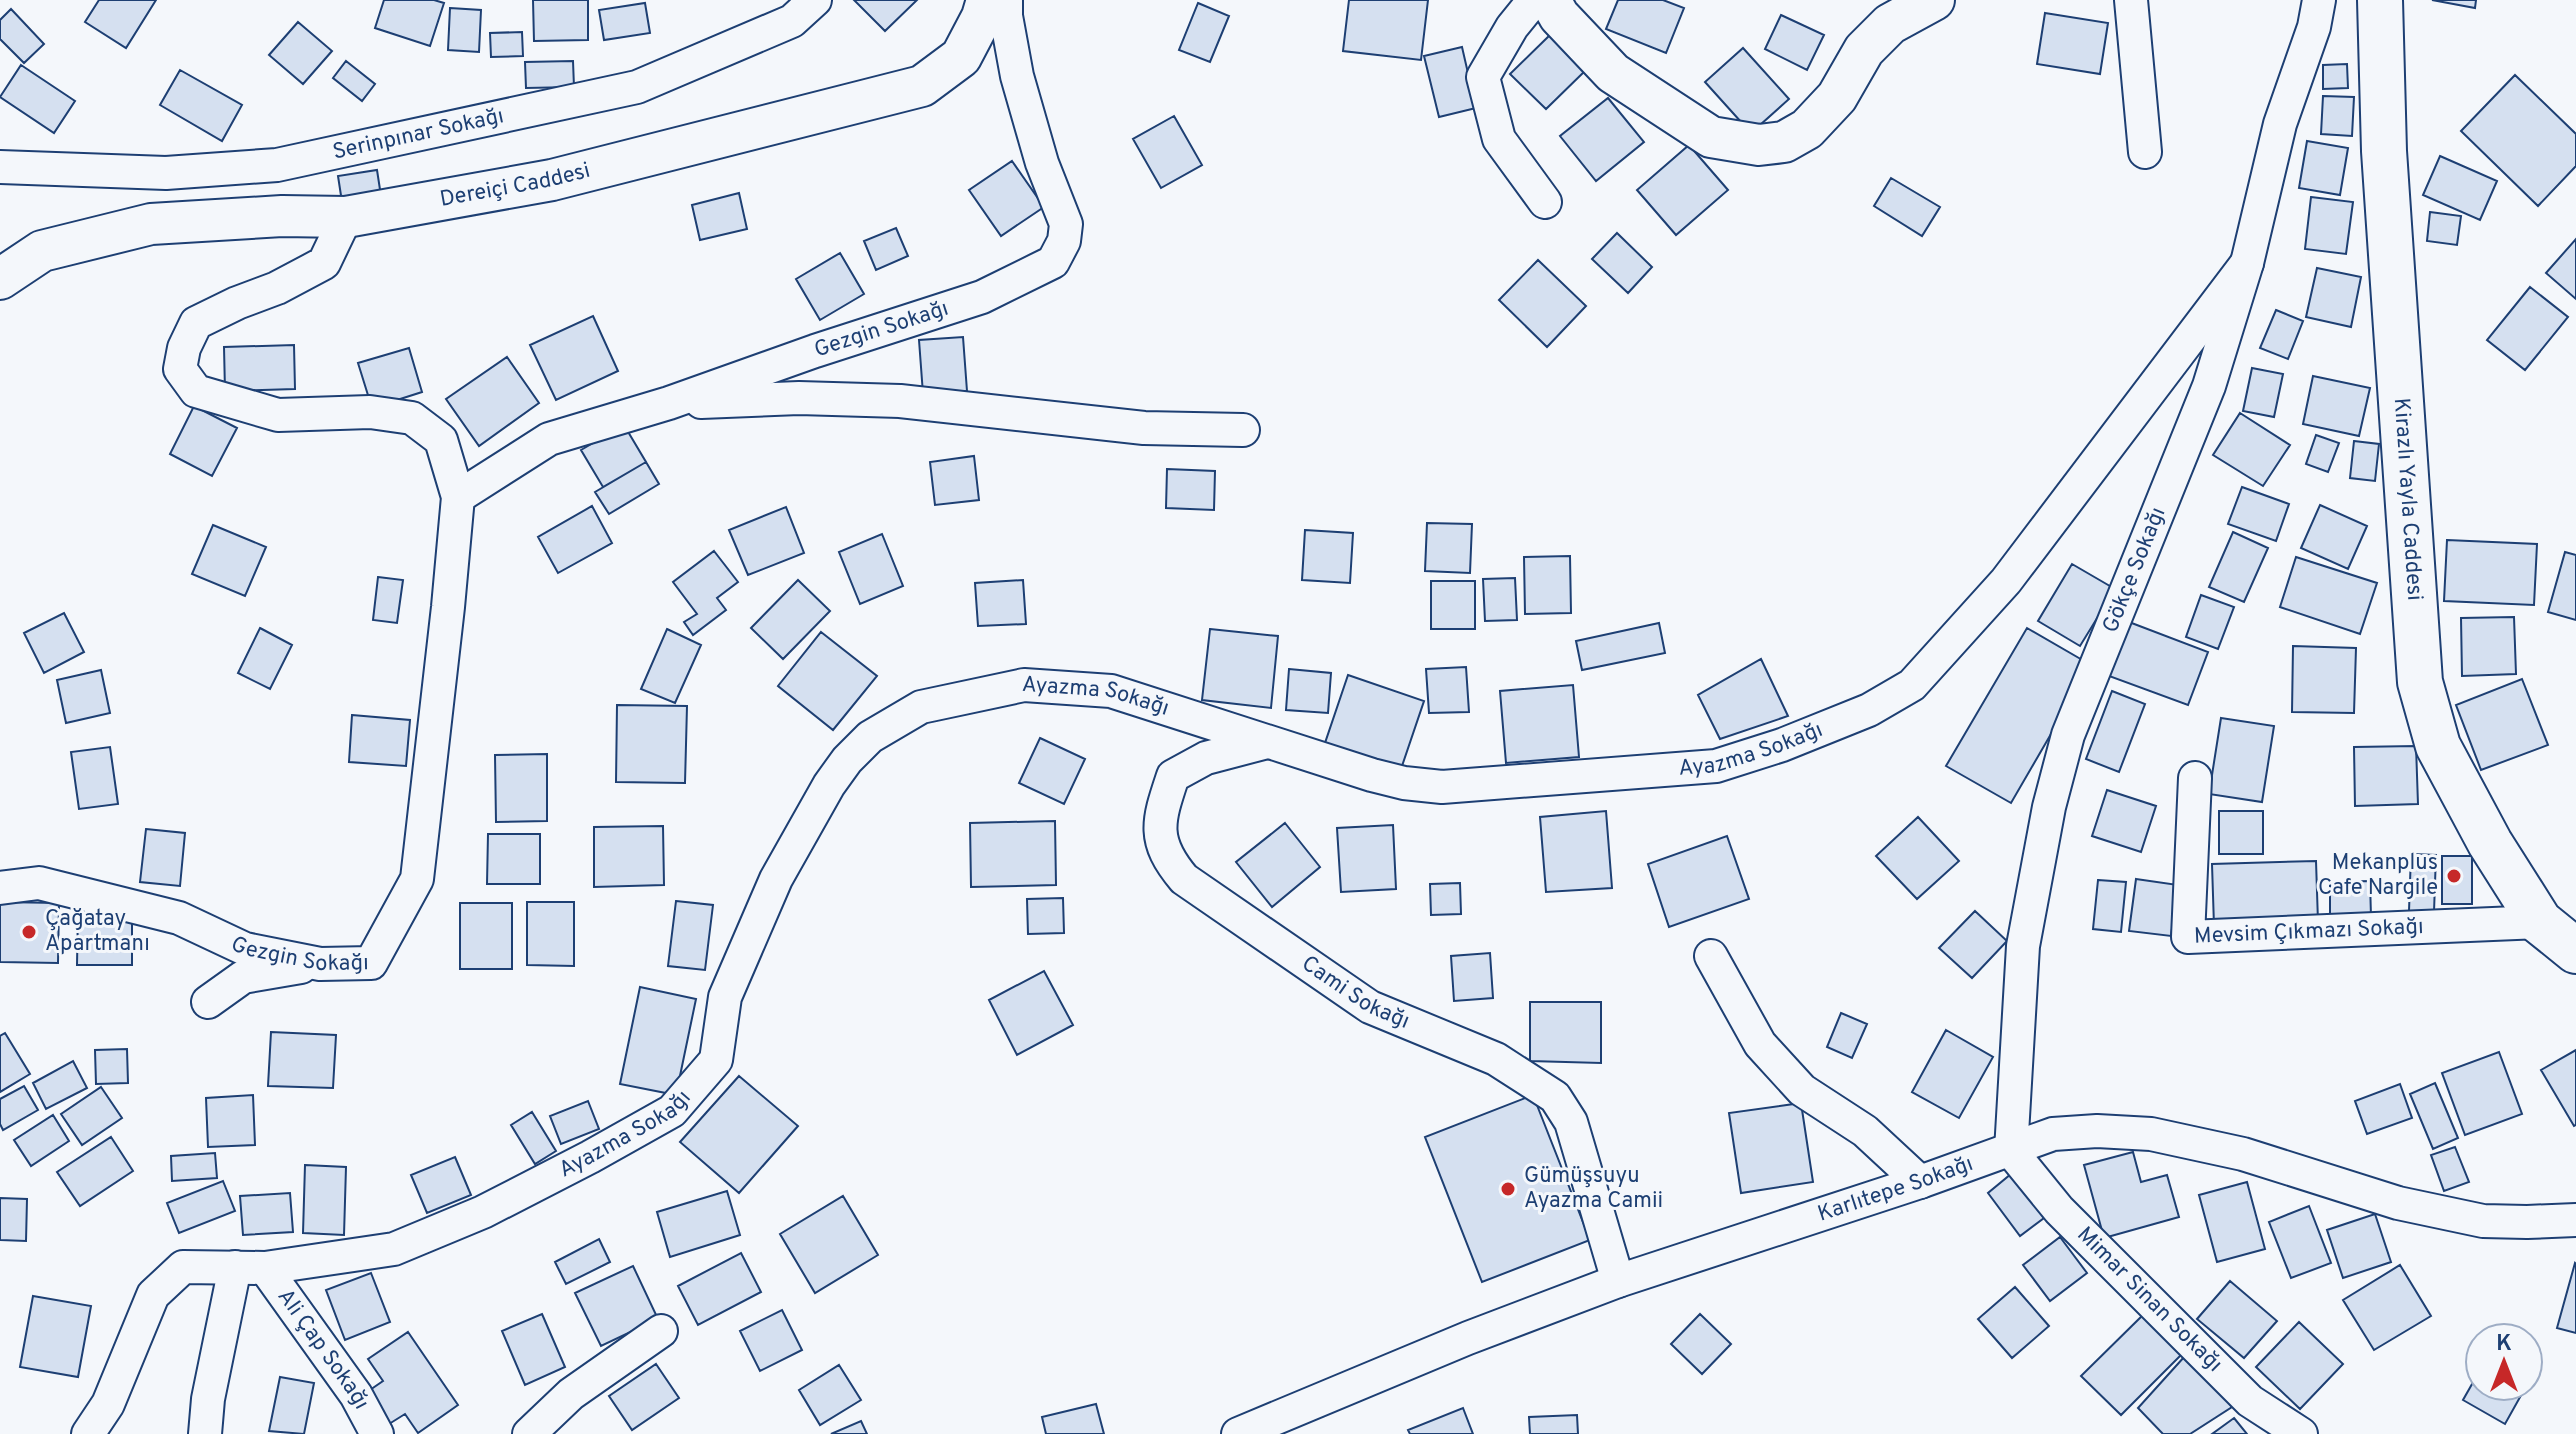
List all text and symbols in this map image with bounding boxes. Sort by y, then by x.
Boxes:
street label: Serinpınar Sokağı [330,103,506,166]
street label: Dereiçi Caddesi [438,157,593,213]
street label: Gezgin Sokağı [811,295,952,364]
street label: Kirazlı Yayla Caddesi [2387,397,2428,601]
street label: Gökçe Sokağı [2097,503,2172,637]
street label: Ayazma Sokağı [1021,671,1172,722]
street label: Ayazma Sokağı [1678,717,1827,782]
place label: Mekanplus Cafe Nargile [2318,850,2438,902]
marker: Mekanplus Cafe Nargile [2445,867,2463,885]
place label: Çağatay Apartmanı [45,906,150,958]
street label: Mevsim Çıkmazı Sokağı [2193,913,2424,950]
marker: Çağatay Apartmanı [20,923,38,941]
street label: Gezgin Sokağı [226,931,369,978]
street label: Cami Sokağı [1296,950,1413,1035]
street label: Ayazma Sokağı [555,1085,697,1184]
street label: Karlıtepe Sokağı [1815,1150,1977,1228]
place label: Gümüşsuyu Ayazma Camii [1524,1163,1663,1215]
marker: Gümüşsuyu Ayazma Camii [1499,1180,1517,1198]
street label: Mimar Sinan Sokağı [2071,1222,2227,1378]
street label: Ali Çap Sokağı [271,1284,375,1414]
north arrow [2464,1322,2544,1402]
text: K [2496,1331,2512,1358]

